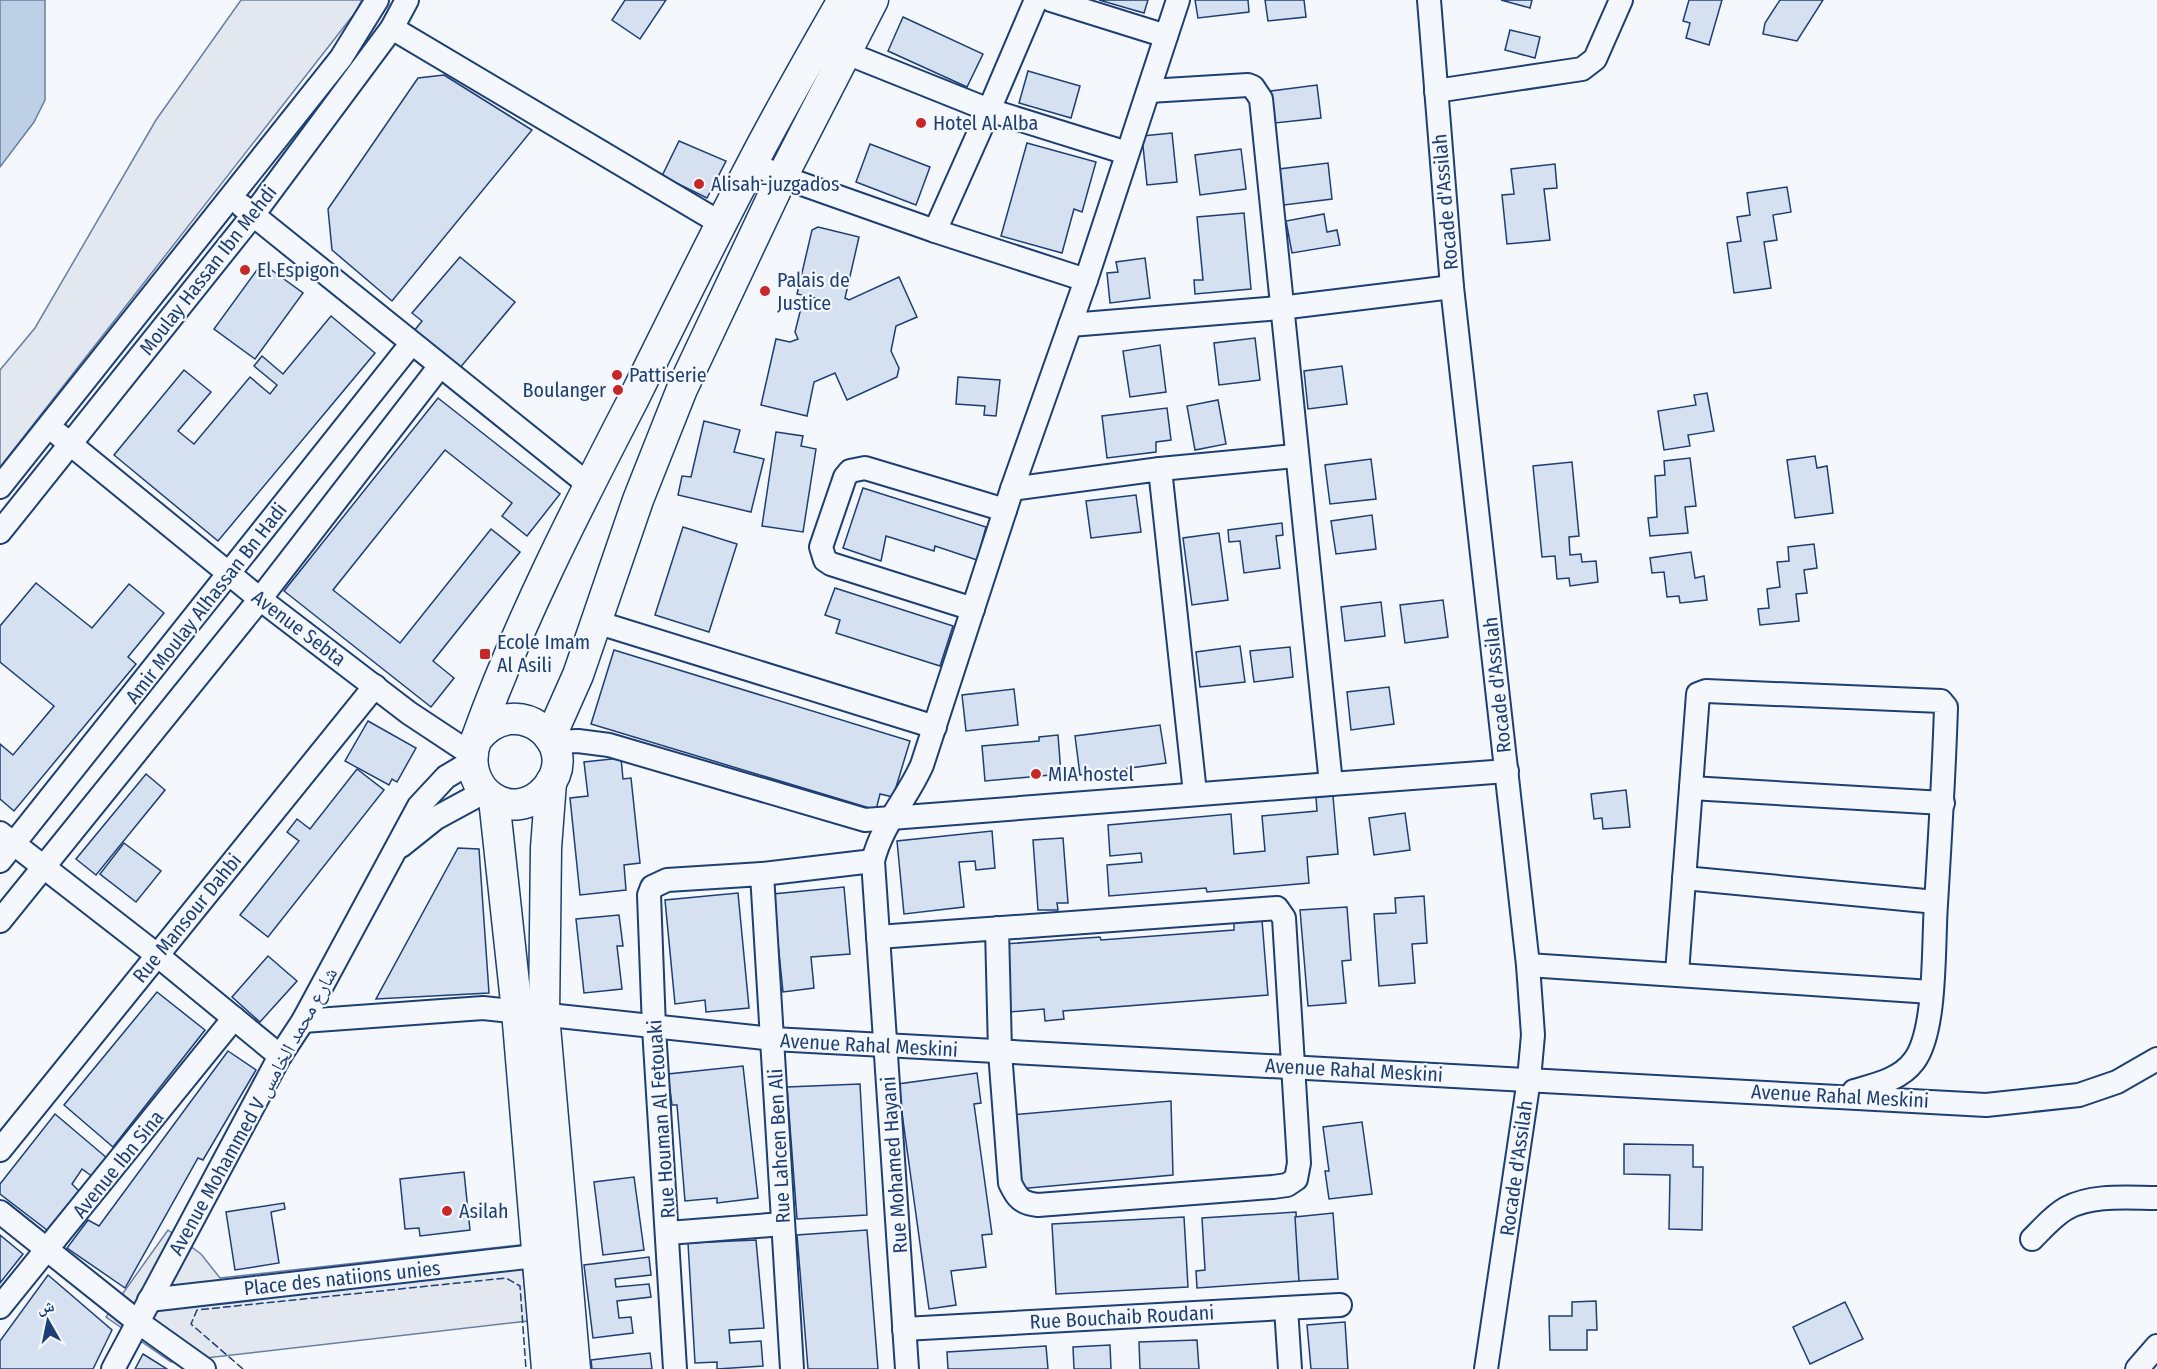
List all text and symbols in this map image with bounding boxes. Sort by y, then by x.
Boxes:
place label: Hotel Al Alba [933,111,1038,135]
marker: Hotel Al Alba [914,116,928,130]
street label: Rocade d'Assilah [1427,133,1463,271]
place label: Alisah-juzgados [711,172,840,196]
marker: Alisah-juzgados [692,177,706,191]
street label: Moulay Hassan Ibn Mehdi [134,180,282,360]
place label: El Espigon [257,258,340,282]
marker: El Espigon [238,263,252,277]
place label: Palais de Justice [777,268,850,315]
marker: Palais de Justice [758,284,772,298]
place label: Pattiserie [629,363,707,387]
marker: Pattiserie [610,368,624,382]
place label: Boulanger [523,378,606,402]
marker: Boulanger [611,383,625,397]
street label: Amir Moulay Alhassan Bn Hadi [120,498,292,708]
street label: Avenue Sebta [247,585,351,671]
street label: Rocade d'Assilah [1478,616,1516,754]
place label: Ecole Imam Al Asili [497,630,590,677]
marker: Ecole Imam Al Asili [478,647,492,661]
place label: MIA hostel [1048,762,1134,786]
marker: MIA hostel [1029,767,1043,781]
street label: Rue Mansour Dahbi [128,849,246,987]
street label: Avenue Mohammed V شارع محمد الخامس [164,963,343,1260]
street label: Rue Houman Al Fetouaki [642,1019,680,1219]
street label: Avenue Rahal Meskini [779,1028,959,1062]
street label: Avenue Rahal Meskini [1264,1053,1444,1087]
street label: Rue Lahcen Ben Ali [763,1068,795,1224]
street label: Rue Mohamed Hayani [876,1076,912,1254]
street label: Avenue Rahal Meskini [1750,1079,1930,1113]
street label: Rocade d'Assilah [1495,1099,1537,1237]
street label: Avenue Ibn Sina [67,1105,169,1223]
place label: Asilah [459,1199,509,1223]
marker: Asilah [440,1204,454,1218]
street label: Place des natiions unies [243,1256,441,1300]
north arrow [18,1291,78,1351]
text: ش [36,1296,56,1317]
street label: Rue Bouchaib Roudani [1029,1300,1215,1334]

